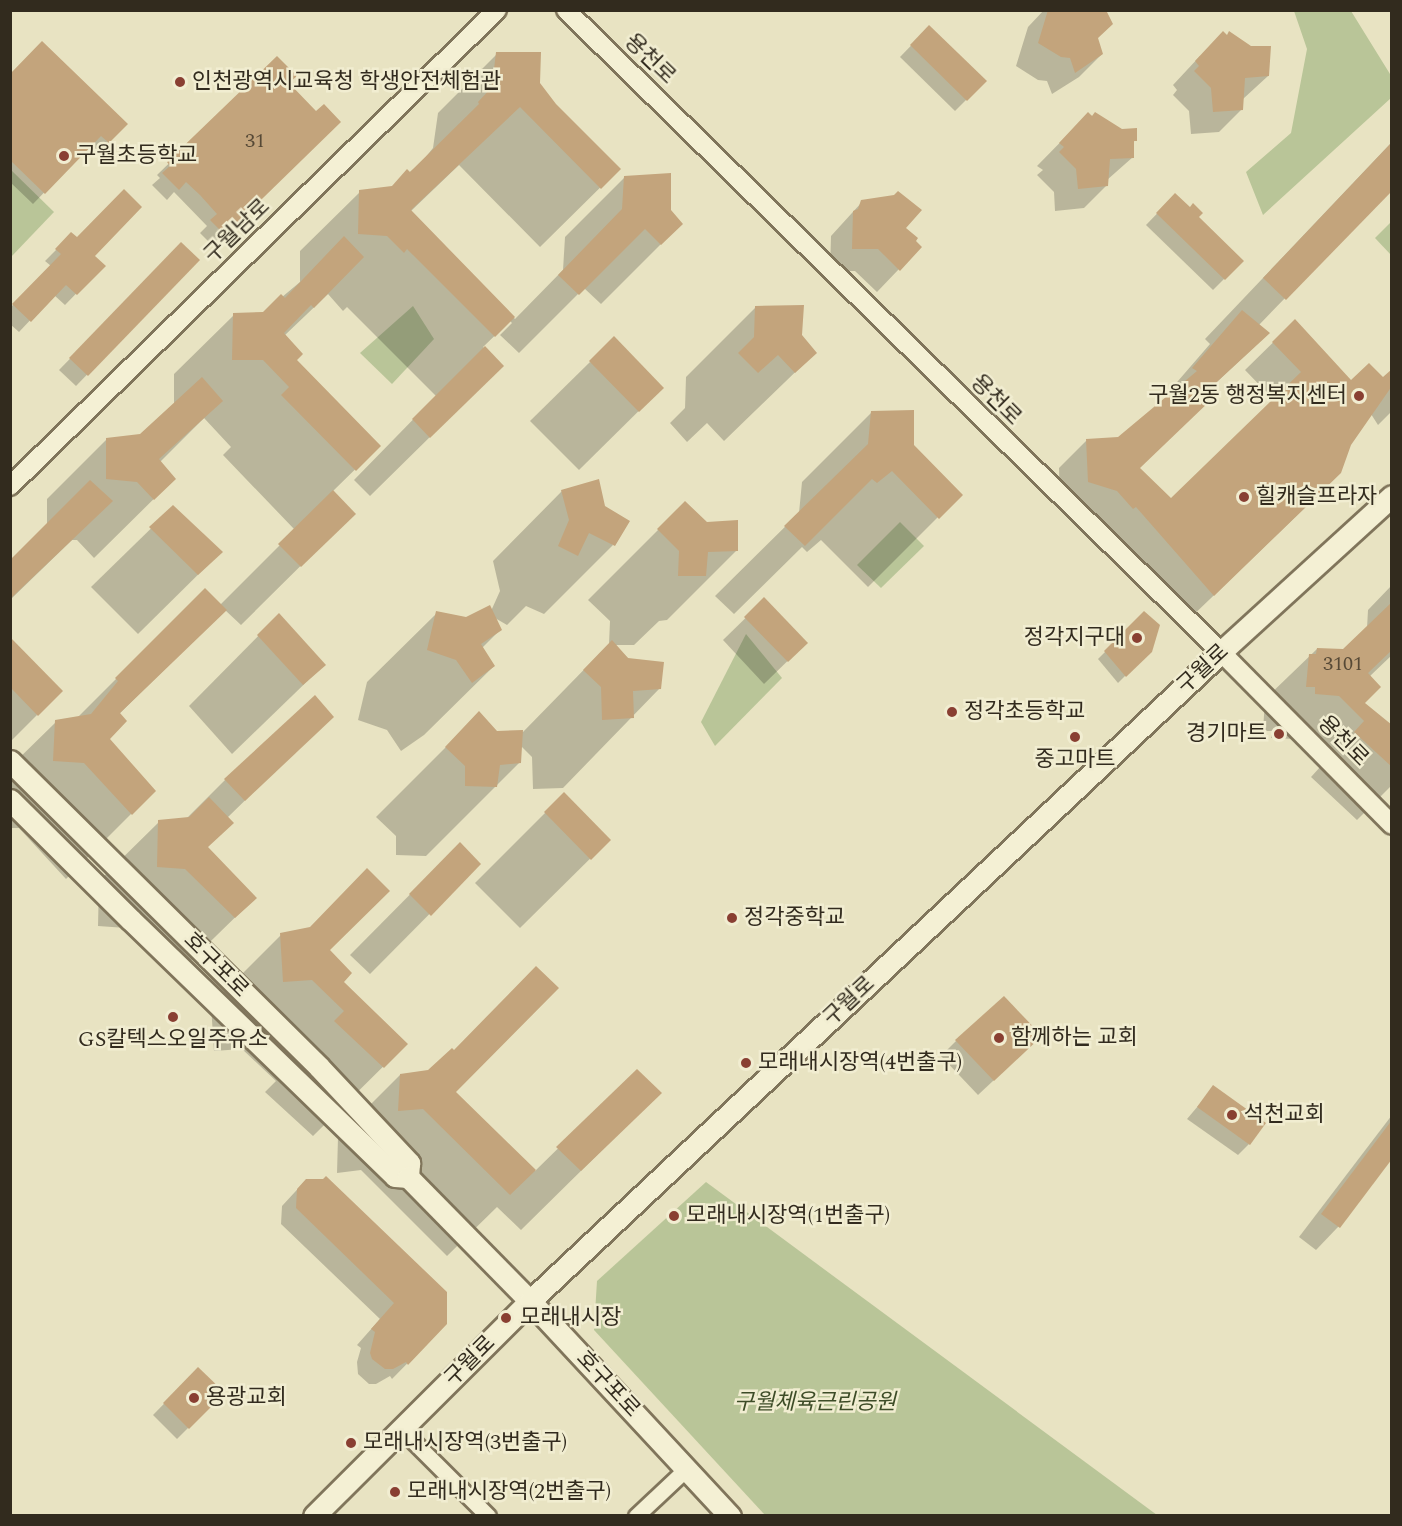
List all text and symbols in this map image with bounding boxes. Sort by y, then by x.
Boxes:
street label: 용천로 [619,28,681,90]
place label: 인천광역시교육청 학생안전체험관 [192,69,501,95]
marker: 인천광역시교육청 학생안전체험관 [173,75,187,89]
house number: 31 [245,129,265,153]
place label: 구월초등학교 [76,143,197,169]
marker: 구월초등학교 [57,149,71,163]
street label: 구월남로 [199,193,275,269]
street label: 용천로 [965,369,1027,431]
place label: 구월2동 행정복지센터 [1148,383,1347,409]
marker: 구월2동 행정복지센터 [1352,389,1366,403]
place label: 힐캐슬프라자 [1256,484,1377,510]
marker: 힐캐슬프라자 [1237,490,1251,504]
place label: 정각지구대 [1024,625,1125,651]
marker: 정각지구대 [1130,631,1144,645]
street label: 구월로 [1172,639,1234,699]
house number: 3101 [1323,652,1363,676]
place label: 정각초등학교 [964,699,1085,725]
marker: 정각초등학교 [945,705,959,719]
street label: 용천로 [1312,710,1374,772]
place label: 경기마트 [1186,721,1267,747]
marker: 경기마트 [1272,727,1286,741]
marker: 중고마트 [1068,730,1082,744]
place label: 중고마트 [1035,747,1115,773]
place label: 정각중학교 [744,905,845,931]
marker: 정각중학교 [725,911,739,925]
street label: 호구포로 [178,927,254,1003]
street label: 구월로 [818,971,880,1031]
marker: GS칼텍스오일주유소 [166,1010,180,1024]
place label: 함께하는 교회 [1011,1025,1138,1051]
place label: GS칼텍스오일주유소 [78,1027,268,1053]
marker: 함께하는 교회 [992,1031,1006,1045]
place label: 모래내시장역(4번출구) [758,1050,962,1076]
marker: 모래내시장역(4번출구) [739,1056,753,1070]
place label: 석천교회 [1244,1102,1325,1128]
marker: 석천교회 [1225,1108,1239,1122]
place label: 모래내시장역(1번출구) [686,1203,890,1229]
marker: 모래내시장역(1번출구) [667,1209,681,1223]
place label: 모래내시장 [520,1305,621,1331]
marker: 모래내시장 [497,1309,515,1327]
street label: 구월로 [439,1330,501,1392]
street label: 호구포로 [571,1345,645,1423]
place label: 용광교회 [206,1385,287,1411]
park label: 구월체육근린공원 [734,1390,896,1416]
marker: 용광교회 [187,1391,201,1405]
place label: 모래내시장역(3번출구) [363,1430,567,1456]
marker: 모래내시장역(3번출구) [344,1436,358,1450]
place label: 모래내시장역(2번출구) [407,1479,611,1505]
marker: 모래내시장역(2번출구) [388,1485,402,1499]

